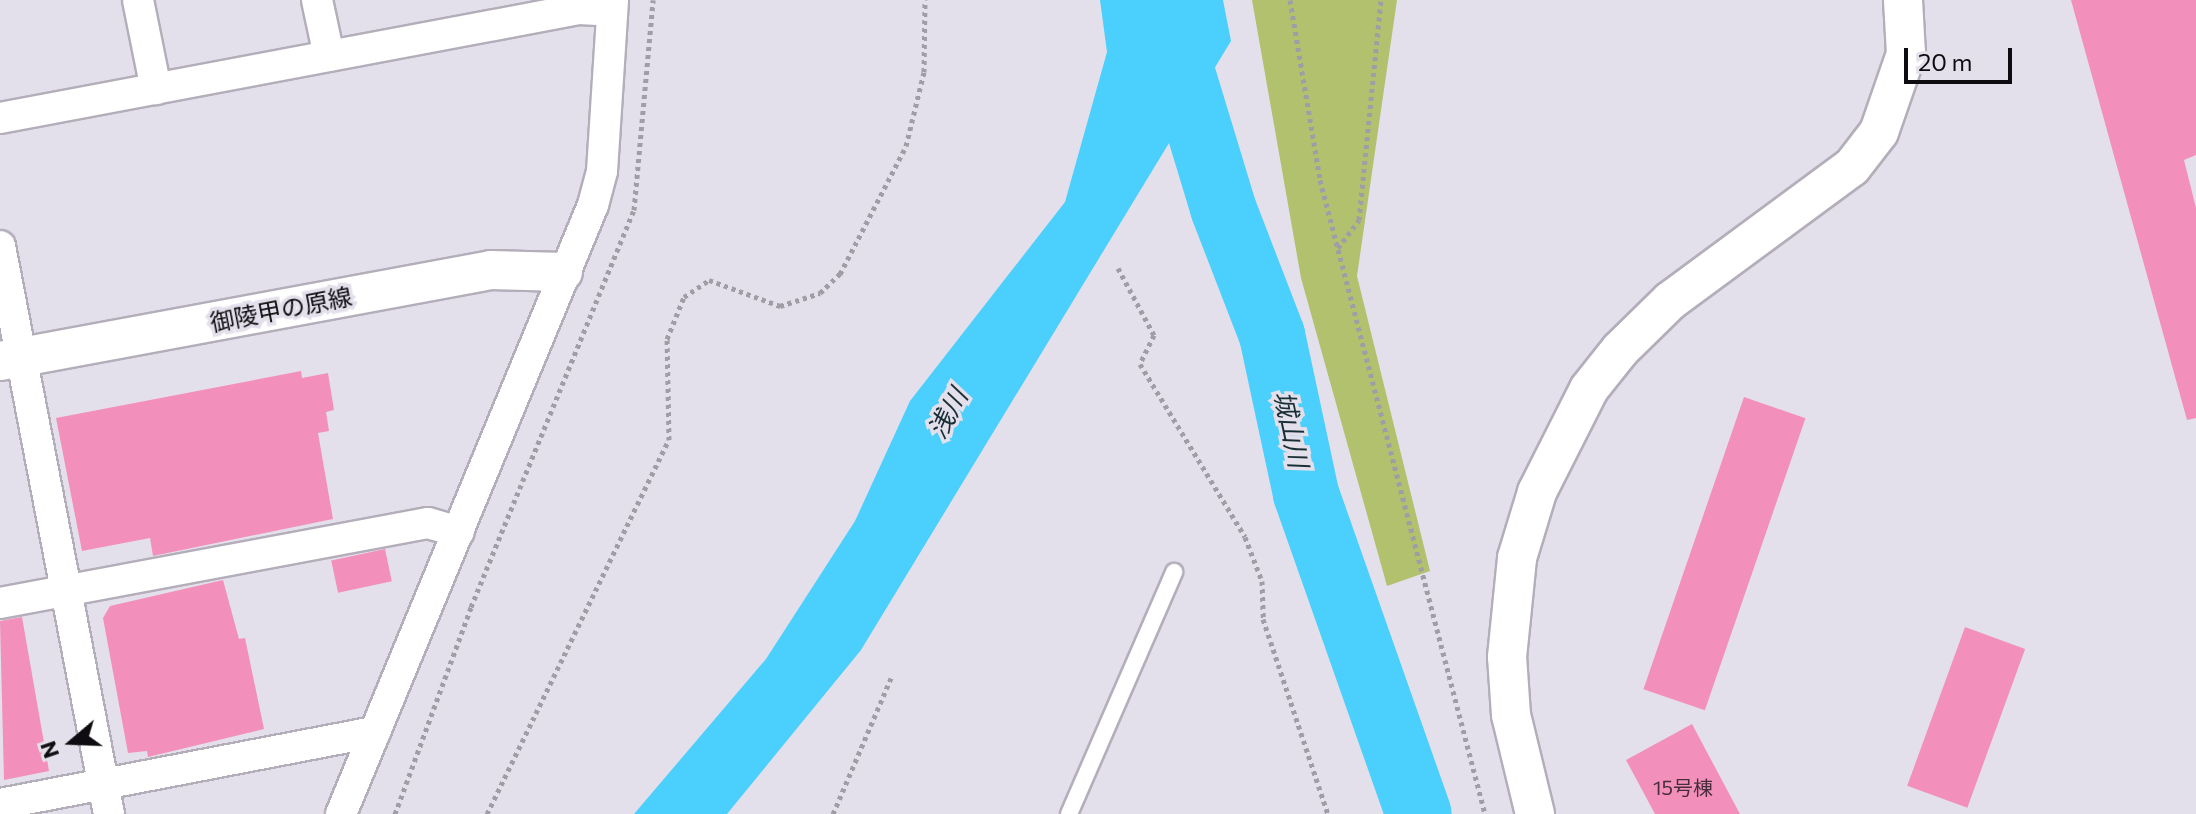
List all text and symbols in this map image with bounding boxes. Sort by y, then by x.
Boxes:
scale bar [1908,32,2016,82]
text: 20 m [1918,47,1972,76]
street label: 御陵甲の原線 [208,281,354,337]
water label: 浅川 [921,383,973,443]
water label: 城山川 [1269,388,1315,470]
north arrow [32,702,112,782]
text: N [33,738,64,762]
house number: 15号棟 [1653,775,1713,799]

